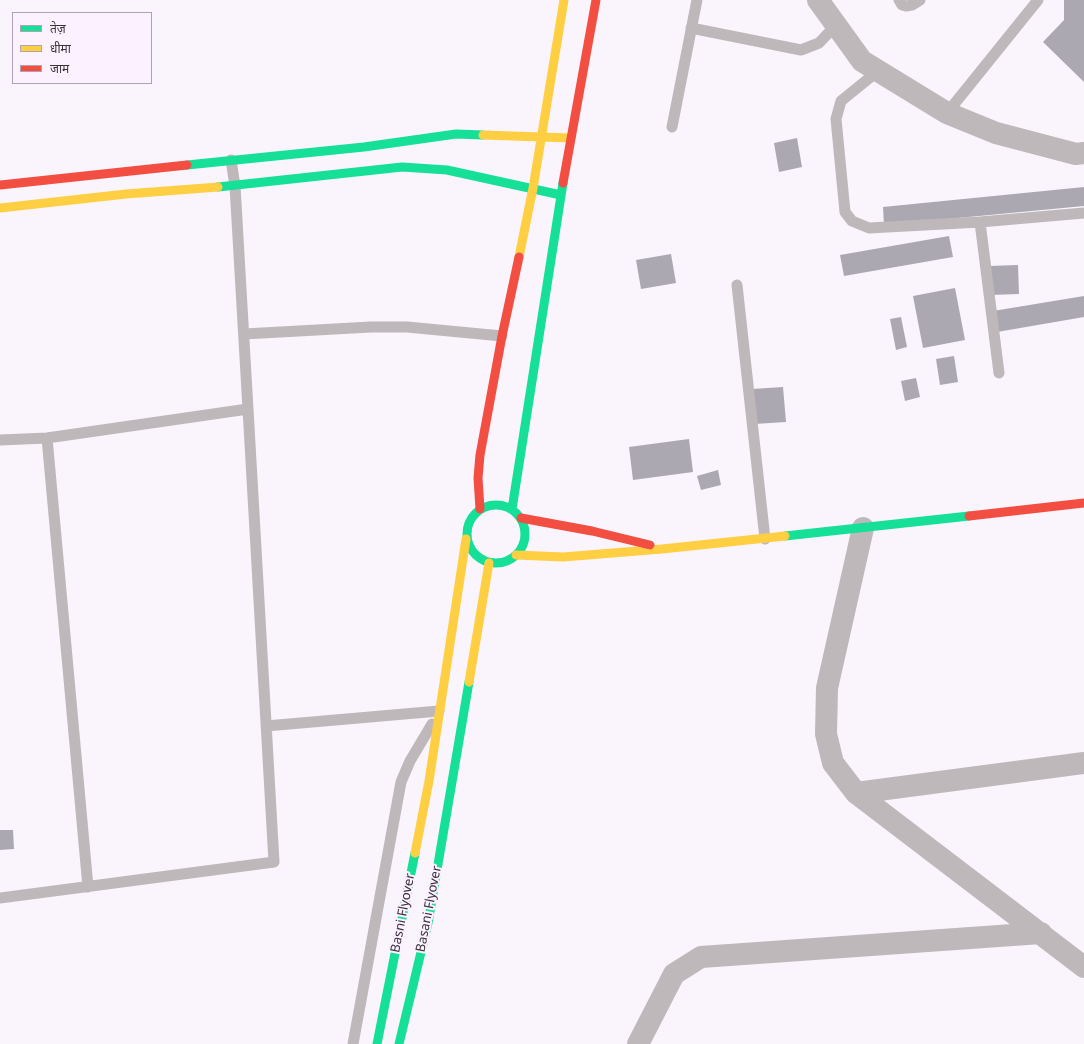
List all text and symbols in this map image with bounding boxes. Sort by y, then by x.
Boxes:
legend [12,12,152,84]
text: तेज़ [50,20,66,37]
text: धीमा [50,40,71,57]
text: जाम [50,60,69,77]
street label: Basani Flyover [413,864,445,954]
street label: Basni Flyover [388,872,418,954]

